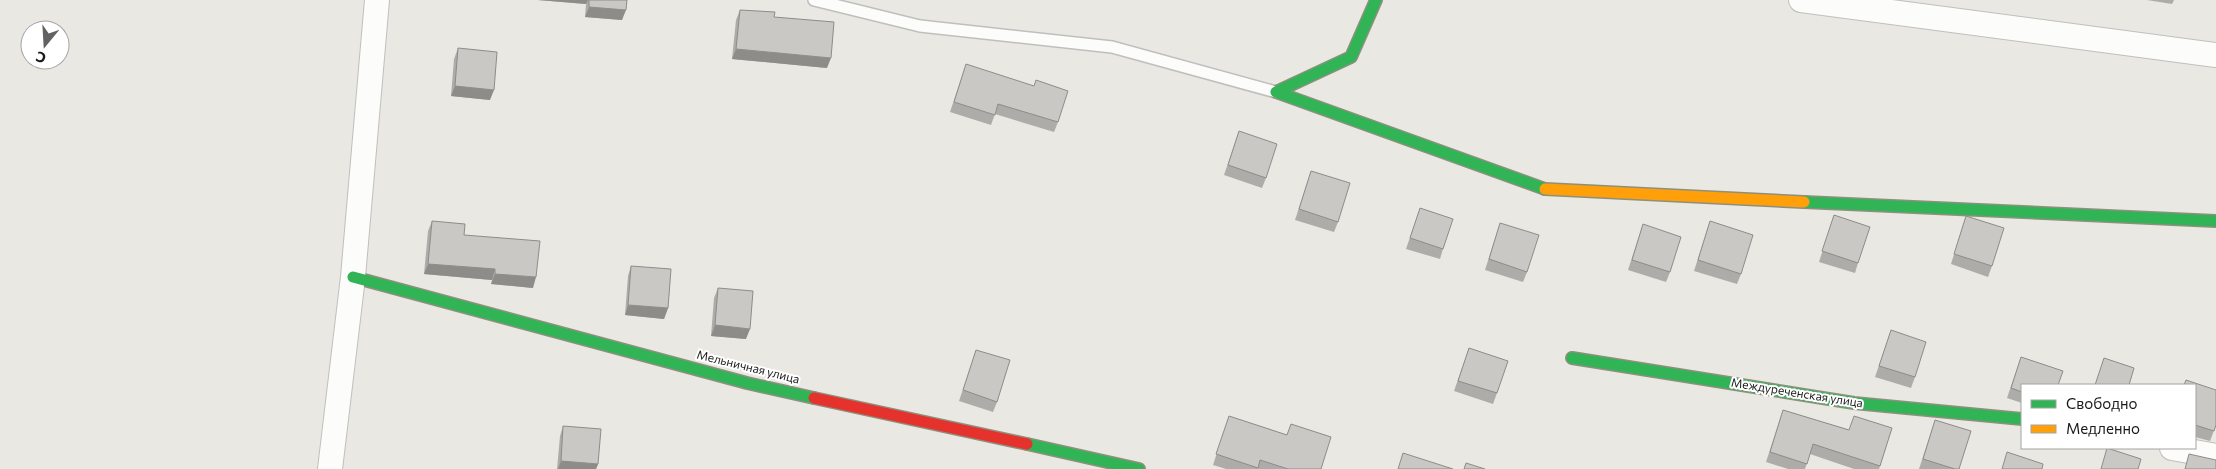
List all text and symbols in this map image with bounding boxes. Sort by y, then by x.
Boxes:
north arrow [20,20,70,70]
text: С [34,48,48,67]
street label: Мельничная улица [695,346,801,386]
street label: Междуреченская улица [1730,375,1864,409]
legend [2021,384,2196,449]
text: Свободно [2066,394,2137,412]
text: Медленно [2066,419,2140,437]

